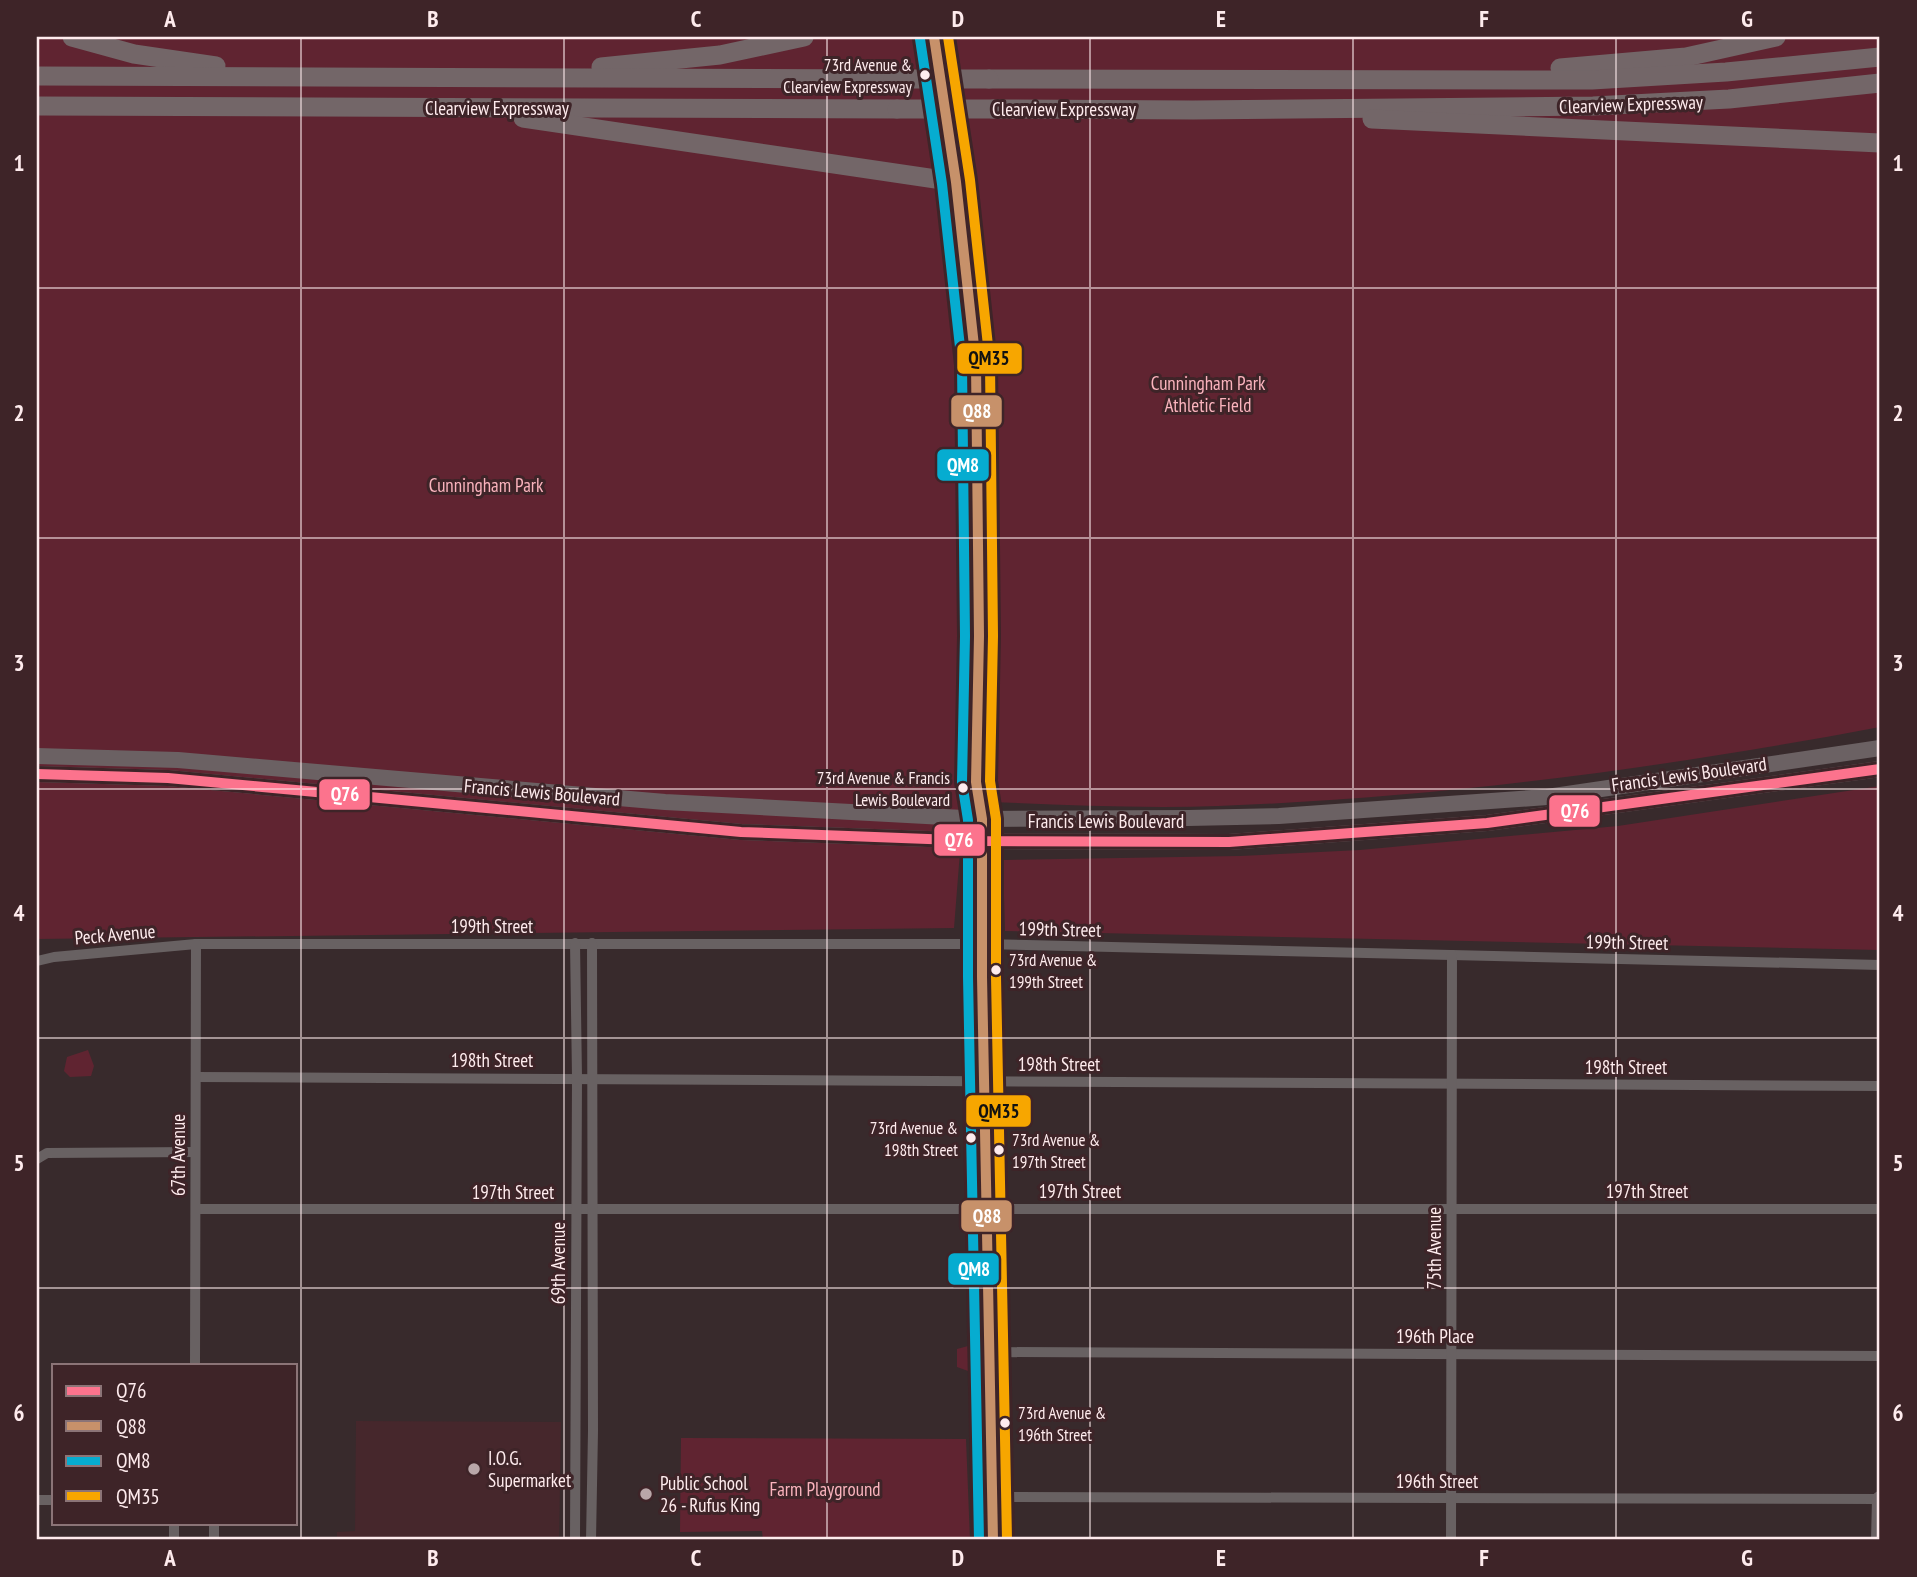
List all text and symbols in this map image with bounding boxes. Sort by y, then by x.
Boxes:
text: A [163,4,176,33]
text: B [427,4,439,33]
text: C [691,4,702,33]
text: D [952,4,964,33]
text: E [1216,4,1226,33]
text: F [1479,4,1489,33]
text: G [1741,4,1753,33]
place label: 73rd Avenue & Clearview Expressway [783,54,913,98]
marker: 73rd Avenue & Clearview Expressway [918,68,932,82]
street label: Clearview Expressway [1559,89,1704,119]
street label: Clearview Expressway [425,96,570,120]
street label: Clearview Expressway [992,97,1137,121]
text: 1 [14,148,25,177]
text: 1 [1893,148,1904,177]
line badge: QM35 [956,342,1023,375]
text: QM35 [968,346,1010,370]
park label: Cunningham Park Athletic Field [1151,371,1266,417]
line badge: Q88 [950,394,1003,428]
text: 2 [14,398,25,427]
text: 2 [1893,398,1904,427]
text: Q88 [963,399,991,423]
line badge: QM8 [936,448,990,482]
text: QM8 [947,453,979,477]
park label: Cunningham Park [429,473,544,497]
text: 3 [14,648,25,677]
text: 3 [1893,648,1904,677]
street label: Francis Lewis Boulevard [1610,751,1768,797]
place label: 73rd Avenue & Francis Lewis Boulevard [817,767,950,811]
street label: Francis Lewis Boulevard [463,773,621,811]
line badge: Q76 [318,778,371,811]
marker: 73rd Avenue & Francis Lewis Boulevard [956,781,970,795]
text: Q76 [331,782,359,806]
line badge: Q76 [1548,794,1601,828]
text: Q76 [1561,799,1589,823]
street label: Francis Lewis Boulevard [1028,809,1184,833]
line badge: Q76 [933,823,986,857]
text: Q76 [945,828,973,852]
text: 4 [14,898,25,927]
text: 4 [1893,898,1904,927]
street label: 199th Street [451,914,534,938]
street label: 199th Street [1018,916,1102,942]
street label: Peck Avenue [74,919,157,949]
street label: 199th Street [1585,929,1669,955]
place label: 73rd Avenue & 199th Street [1009,949,1097,993]
marker: 73rd Avenue & 199th Street [989,963,1003,977]
street label: 198th Street [451,1048,534,1072]
street label: 198th Street [1018,1052,1101,1076]
street label: 198th Street [1585,1055,1668,1079]
line badge: QM35 [965,1094,1032,1128]
text: QM35 [978,1099,1020,1123]
street label: 67th Avenue [166,1114,190,1196]
place label: 73rd Avenue & 198th Street [870,1117,958,1161]
place label: 73rd Avenue & 197th Street [1012,1129,1100,1173]
marker: 73rd Avenue & 198th Street [964,1131,978,1145]
marker: 73rd Avenue & 197th Street [992,1143,1006,1157]
text: 5 [14,1148,25,1177]
text: 5 [1893,1148,1904,1177]
street label: 197th Street [1039,1179,1122,1203]
street label: 197th Street [1606,1179,1689,1203]
street label: 197th Street [472,1180,555,1204]
line badge: Q88 [960,1199,1013,1233]
text: Q88 [973,1204,1001,1228]
street label: 75th Avenue [1422,1207,1446,1289]
street label: 69th Avenue [546,1222,570,1304]
line badge: QM8 [947,1252,1000,1286]
text: QM8 [958,1257,990,1281]
street label: 196th Place [1396,1324,1474,1348]
legend [52,1364,298,1524]
text: Q76 [116,1377,146,1404]
text: 6 [14,1398,25,1427]
text: 6 [1893,1398,1904,1427]
place label: 73rd Avenue & 196th Street [1018,1402,1106,1446]
text: Q88 [116,1413,146,1440]
marker: 73rd Avenue & 196th Street [998,1416,1012,1430]
place label: I.O.G. Supermarket [488,1446,572,1492]
text: QM8 [116,1447,150,1474]
marker: I.O.G. Supermarket [466,1461,482,1477]
street label: 196th Street [1396,1469,1479,1493]
place label: Public School 26 - Rufus King [660,1471,760,1517]
park label: Farm Playground [769,1477,881,1501]
text: QM35 [116,1483,160,1510]
marker: Public School 26 - Rufus King [638,1486,654,1502]
text: A [163,1543,176,1572]
text: B [427,1543,439,1572]
text: C [691,1543,702,1572]
text: D [952,1543,964,1572]
text: E [1216,1543,1226,1572]
text: F [1479,1543,1489,1572]
text: G [1741,1543,1753,1572]

